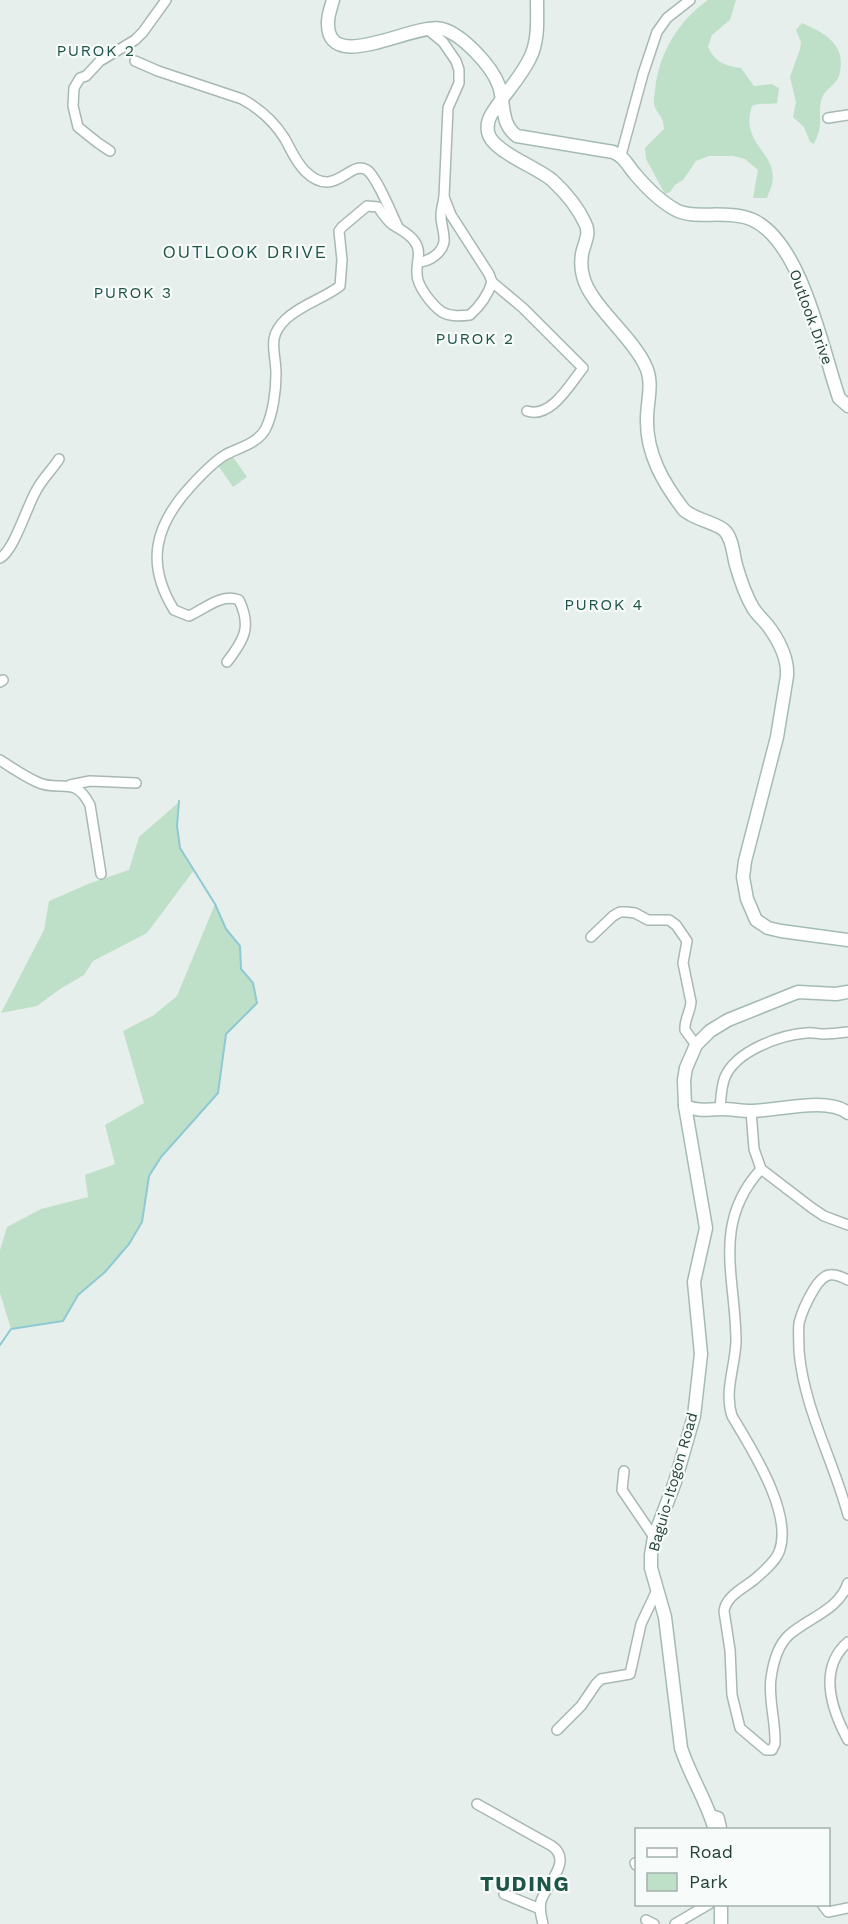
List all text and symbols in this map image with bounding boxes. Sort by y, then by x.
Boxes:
district label: PUROK 2 [56,41,136,60]
district label: OUTLOOK DRIVE [163,241,328,262]
street label: Outlook Drive [785,267,837,367]
district label: PUROK 3 [93,283,173,302]
district label: PUROK 2 [435,329,515,348]
district label: PUROK 4 [564,595,644,614]
street label: Baguio-Itogon Road [645,1410,701,1554]
legend [635,1828,830,1906]
text: Road [689,1841,733,1862]
district label: TUDING [480,1871,570,1896]
text: Park [689,1871,728,1892]

